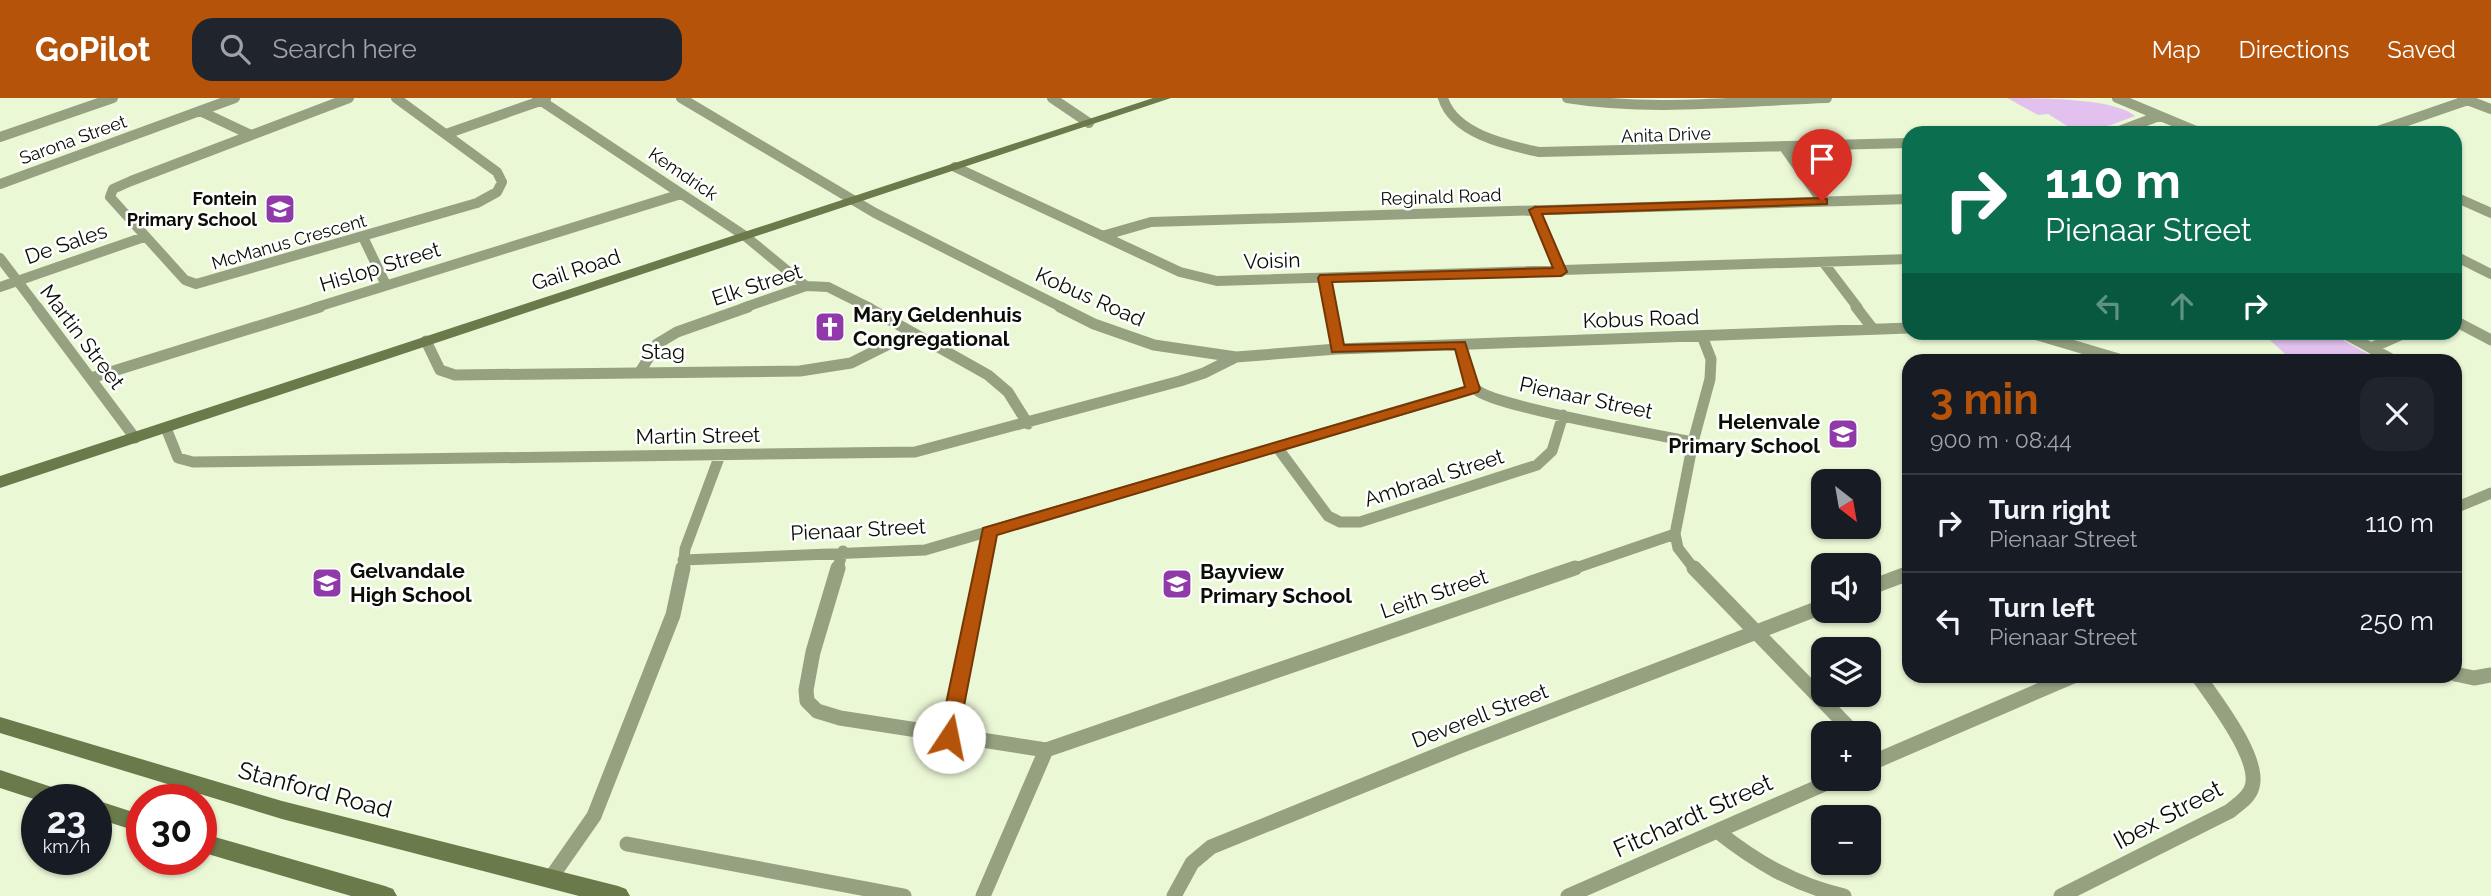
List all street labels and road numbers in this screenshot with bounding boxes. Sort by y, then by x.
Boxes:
street label: Sarona Street [16,110,129,169]
street label: Anita Drive [1621,122,1712,147]
street label: Kemdrick [645,143,722,205]
street label: Reginald Road [1380,184,1502,209]
street label: McManus Crescent [209,209,369,274]
street label: De Sales [22,218,110,269]
street label: Hislop Street [316,236,443,297]
street label: Gail Road [528,243,623,296]
street label: Voisin [1243,247,1301,274]
street label: Elk Street [709,258,805,311]
street label: Kobus Road [1032,261,1149,332]
street label: Martin Street [35,279,130,394]
street label: Kobus Road [1582,304,1700,333]
street label: Stag [641,339,685,364]
street label: Pienaar Street [1517,371,1655,424]
street label: Martin Street [636,422,760,449]
street label: Ambraal Street [1361,443,1507,512]
street label: Pienaar Street [790,513,926,546]
street label: Leith Street [1377,564,1491,624]
street label: Deverell Street [1408,678,1551,753]
street label: Stanford Road [235,755,395,824]
street label: Fitchardt Street [1609,767,1777,864]
street label: Ibex Street [2108,774,2227,855]

